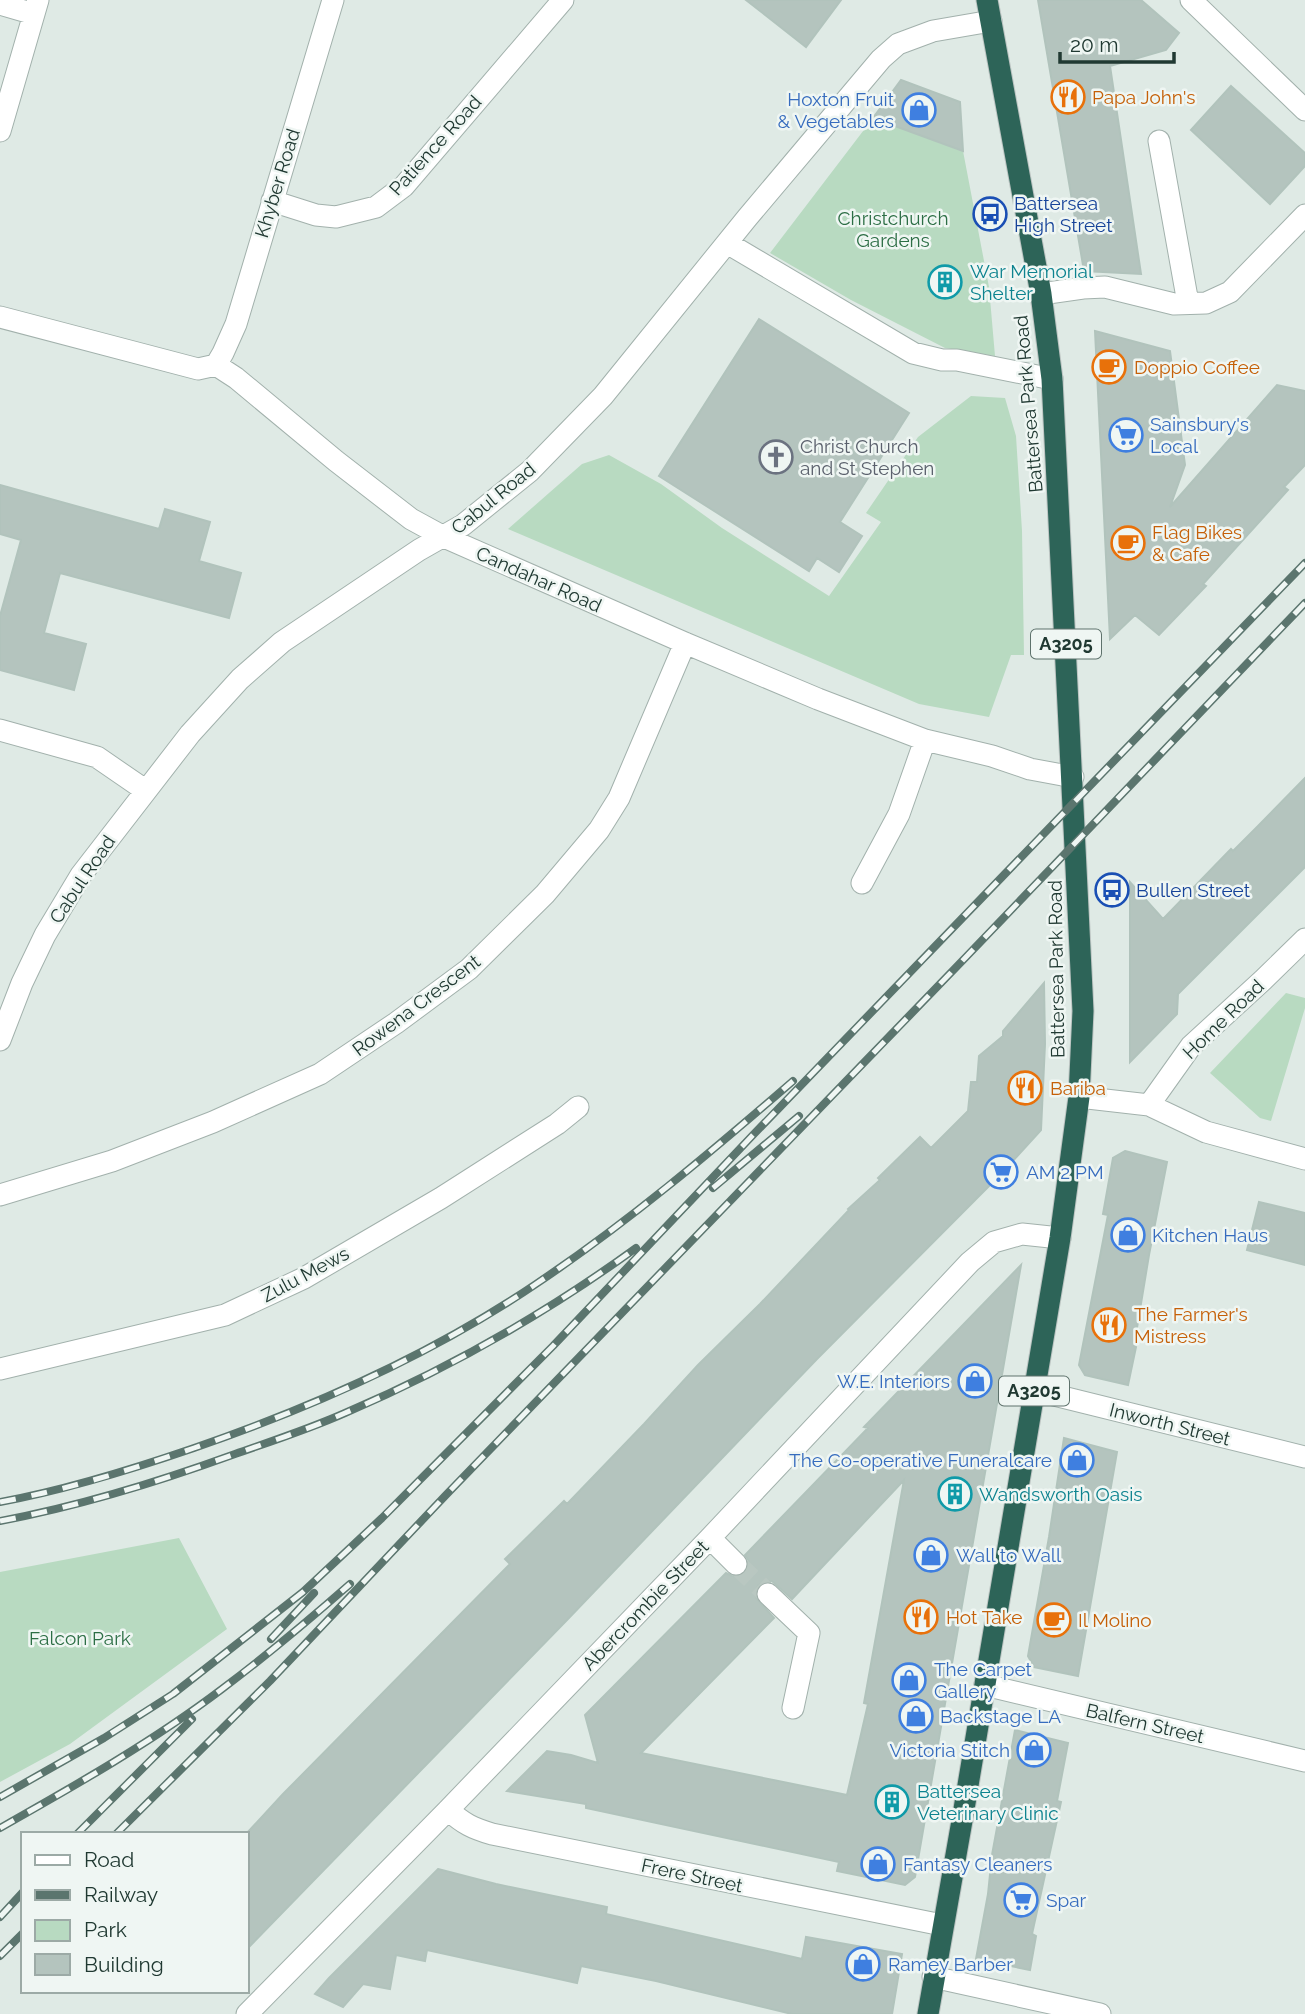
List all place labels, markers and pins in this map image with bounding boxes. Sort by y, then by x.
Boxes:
restaurant icon: Papa John's [1049,78,1087,116]
place label: Papa John's [1092,86,1195,108]
place label: Hoxton Fruit & Vegetables [778,88,895,132]
shop icon: Hoxton Fruit & Vegetables [900,91,938,129]
place label: Battersea High Street [1014,192,1113,236]
bus stop icon: Battersea High Street [971,195,1009,233]
place label: War Memorial Shelter [970,260,1094,304]
building icon: War Memorial Shelter [926,263,964,301]
cafe icon: Doppio Coffee [1090,348,1128,386]
place label: Doppio Coffee [1134,356,1260,378]
place label: Sainsbury's Local [1150,413,1249,457]
supermarket icon: Sainsbury's Local [1107,416,1145,454]
place label: Christ Church and St Stephen [800,435,934,479]
church icon: Christ Church and St Stephen [757,438,795,476]
place label: Flag Bikes & Cafe [1152,521,1242,565]
cafe icon: Flag Bikes & Cafe [1109,524,1147,562]
bus stop icon: Bullen Street [1093,871,1131,909]
place label: Bullen Street [1136,879,1251,901]
restaurant icon: Bariba [1006,1069,1044,1107]
place label: Bariba [1050,1077,1106,1099]
supermarket icon: AM 2 PM [982,1153,1020,1191]
place label: AM 2 PM [1026,1161,1104,1183]
shop icon: Kitchen Haus [1109,1216,1147,1254]
place label: Kitchen Haus [1152,1224,1268,1246]
place label: The Farmer's Mistress [1134,1303,1248,1347]
restaurant icon: The Farmer's Mistress [1090,1306,1128,1344]
shop icon: W.E. Interiors [956,1362,994,1400]
place label: W.E. Interiors [837,1370,950,1392]
shop icon: The Co-operative Funeralcare [1058,1441,1096,1479]
place label: The Co-operative Funeralcare [789,1449,1052,1471]
building icon: Wandsworth Oasis [936,1475,974,1513]
place label: Wandsworth Oasis [979,1483,1143,1505]
shop icon: Wall to Wall [912,1536,950,1574]
place label: Wall to Wall [956,1544,1062,1566]
restaurant icon: Hot Take [902,1598,940,1636]
cafe icon: Il Molino [1035,1601,1073,1639]
place label: Hot Take [946,1606,1022,1628]
place label: Il Molino [1078,1609,1152,1631]
place label: The Carpet Gallery [934,1658,1033,1702]
shop icon: The Carpet Gallery [890,1661,928,1699]
shop icon: Backstage LA [897,1697,935,1735]
place label: Backstage LA [940,1705,1061,1727]
shop icon: Victoria Stitch [1015,1731,1053,1769]
place label: Victoria Stitch [889,1739,1010,1761]
place label: Battersea Veterinary Clinic [917,1780,1059,1824]
building icon: Battersea Veterinary Clinic [873,1783,911,1821]
shop icon: Fantasy Cleaners [859,1845,897,1883]
place label: Fantasy Cleaners [903,1853,1052,1875]
supermarket icon: Spar [1002,1881,1040,1919]
place label: Spar [1046,1889,1087,1911]
shop icon: Ramey Barber [844,1945,882,1983]
place label: Ramey Barber [888,1953,1013,1975]

